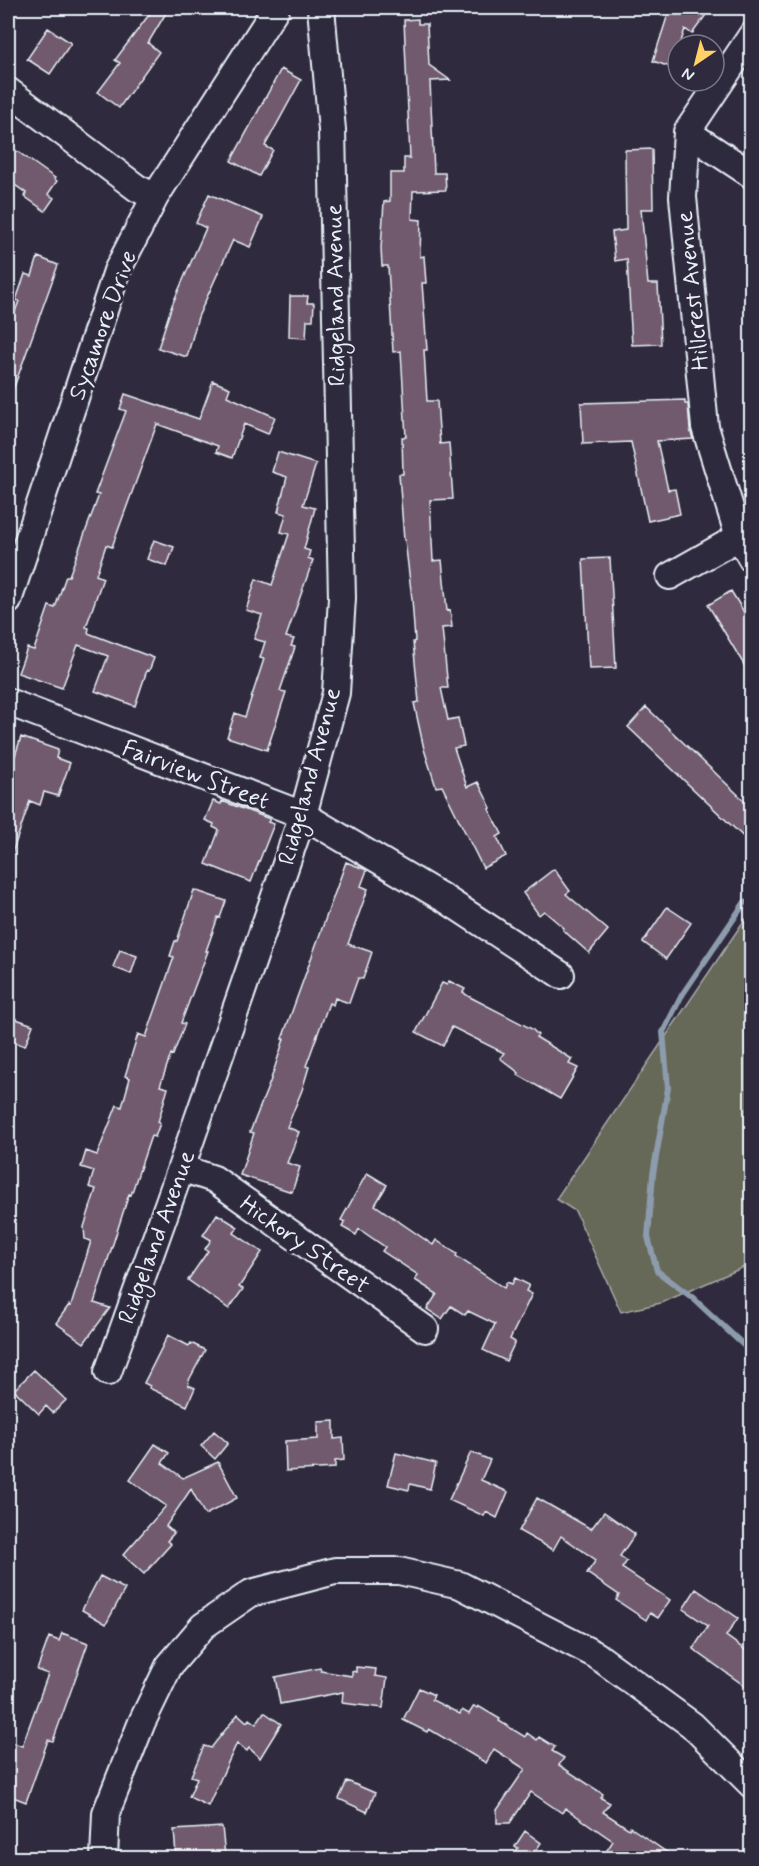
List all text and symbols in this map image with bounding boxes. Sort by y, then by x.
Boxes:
north arrow [666,33,726,93]
text: N [678,62,699,86]
street label: Ridgeland Avenue [319,203,356,387]
street label: Hillcrest Avenue [670,209,717,372]
street label: Sycamore Drive [62,246,145,405]
street label: Ridgeland Avenue [272,684,351,869]
street label: Fairview Street [117,733,273,818]
street label: Ridgeland Avenue [112,1146,205,1329]
street label: Hickory Street [233,1189,375,1302]

